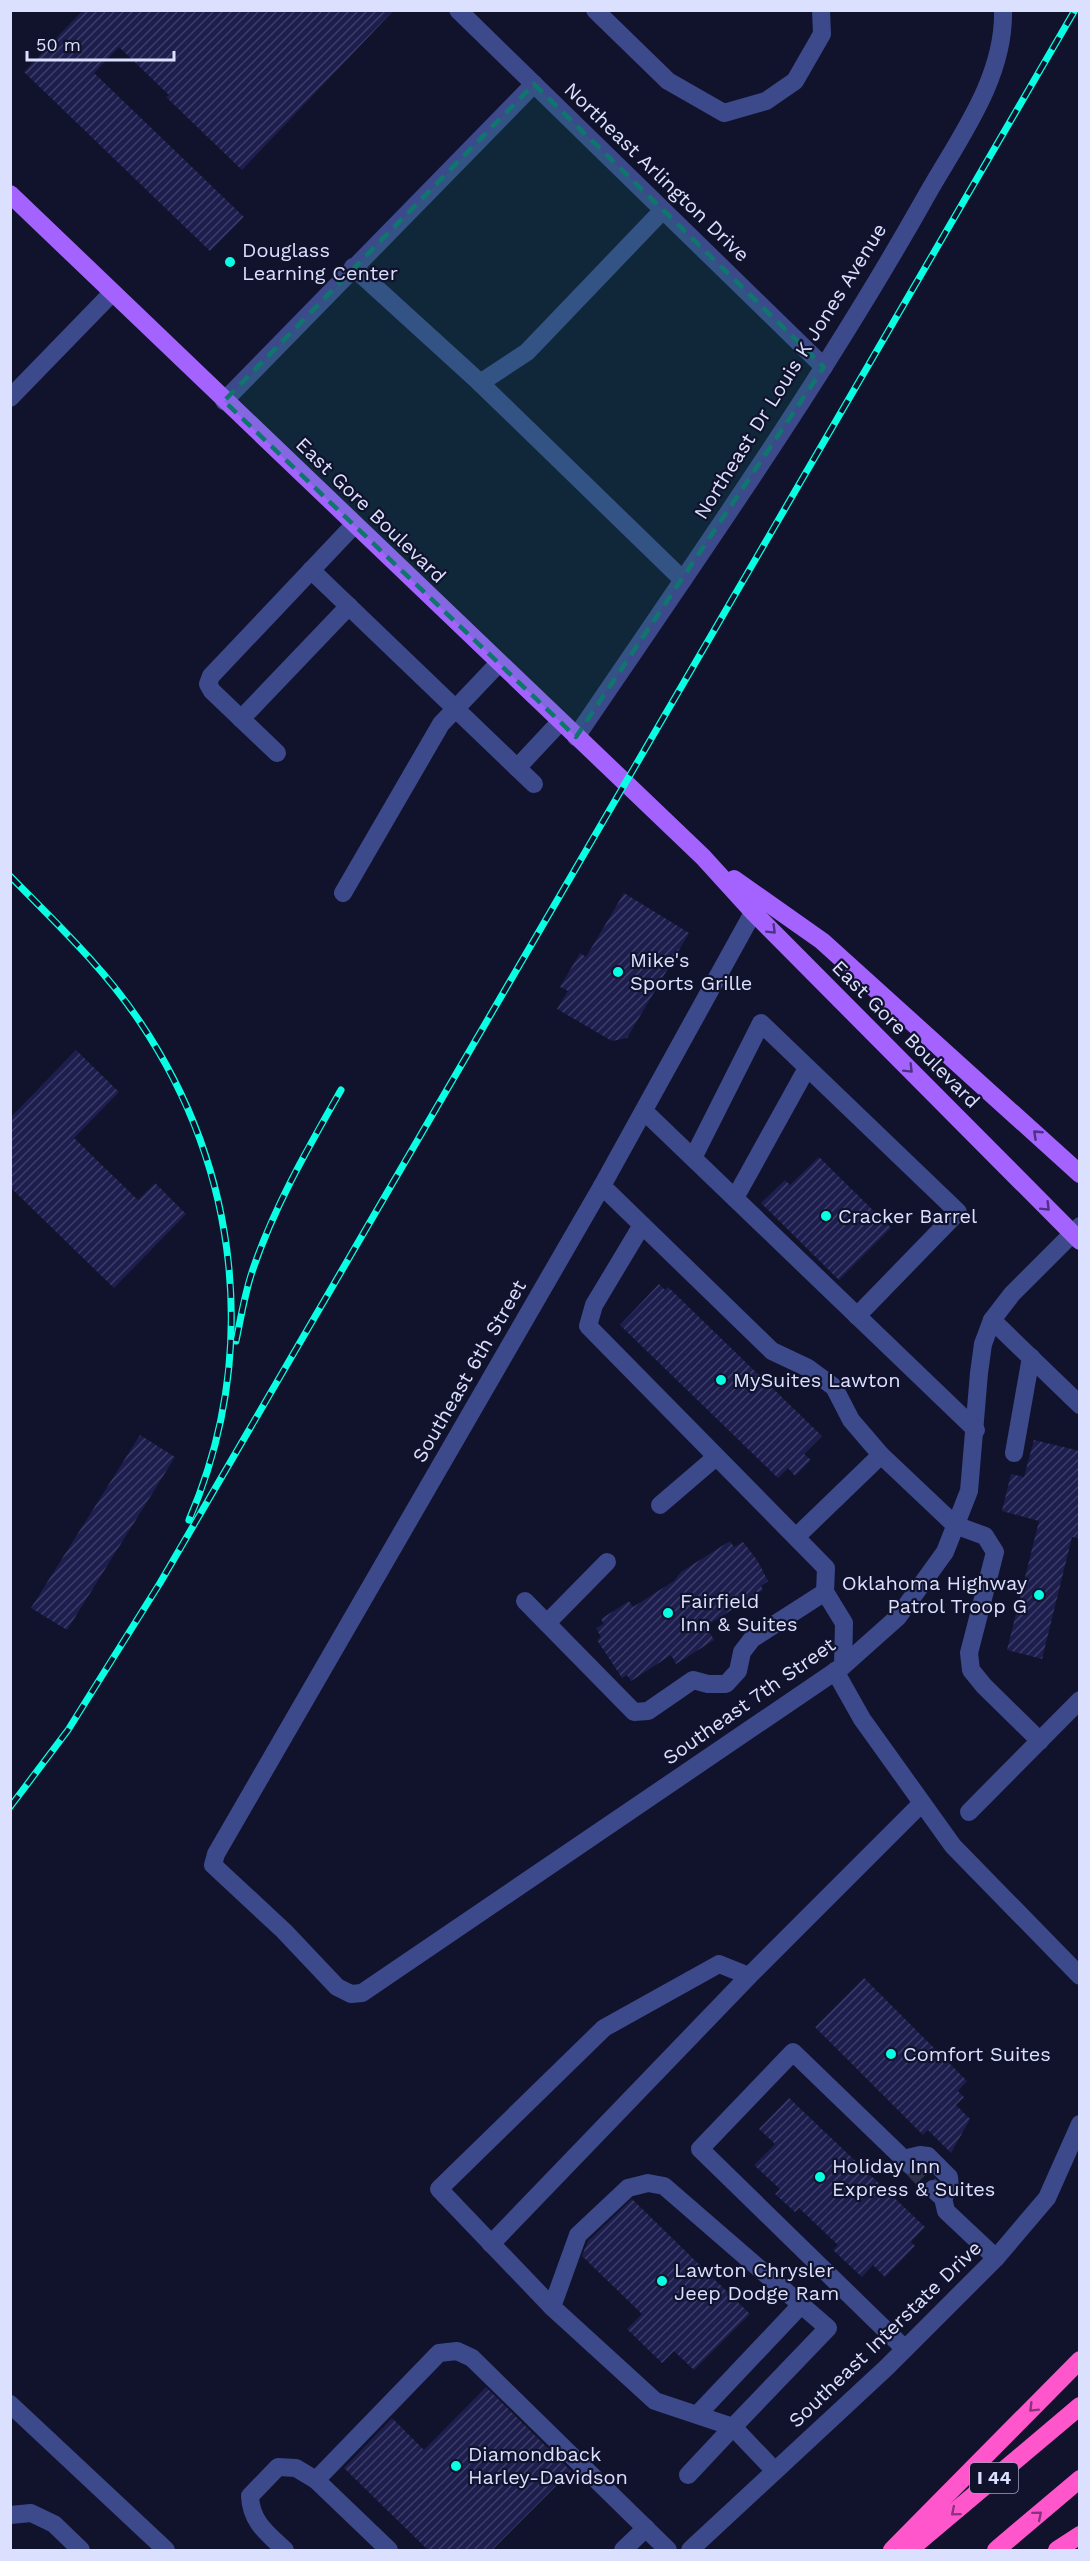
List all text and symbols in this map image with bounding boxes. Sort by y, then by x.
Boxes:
scale bar [27,24,174,62]
text: 50 m [36,34,81,55]
street label: Northeast Arlington Drive [560,77,754,267]
street label: Northeast Dr Louis K Jones Avenue [689,219,891,523]
place label: Douglass Learning Center [242,238,398,285]
marker: Douglass Learning Center [223,255,237,269]
street label: East Gore Boulevard [291,432,451,588]
one-way arrow [765,924,776,934]
place label: Mike's Sports Grille [630,948,752,995]
street label: East Gore Boulevard [827,955,985,1113]
marker: Mike's Sports Grille [611,965,625,979]
one-way arrow [902,1061,913,1072]
one-way arrow [1033,1130,1043,1141]
one-way arrow [1039,1200,1050,1211]
place label: Cracker Barrel [838,1204,977,1228]
marker: Cracker Barrel [819,1209,833,1223]
street label: Southeast 6th Street [407,1275,531,1466]
place label: MySuites Lawton [733,1368,901,1392]
marker: MySuites Lawton [714,1373,728,1387]
place label: Oklahoma Highway Patrol Troop G [842,1571,1028,1618]
marker: Oklahoma Highway Patrol Troop G [1032,1588,1046,1602]
place label: Fairfield Inn & Suites [680,1589,798,1636]
marker: Fairfield Inn & Suites [661,1606,675,1620]
street label: Southeast 7th Street [658,1632,840,1770]
place label: Comfort Suites [903,2042,1051,2066]
marker: Comfort Suites [884,2047,898,2061]
place label: Holiday Inn Express & Suites [832,2154,995,2201]
marker: Holiday Inn Express & Suites [813,2170,827,2184]
street label: Southeast Interstate Drive [784,2236,986,2432]
place label: Lawton Chrysler Jeep Dodge Ram [674,2258,839,2305]
marker: Lawton Chrysler Jeep Dodge Ram [655,2274,669,2288]
one-way arrow [1030,2400,1041,2411]
place label: Diamondback Harley-Davidson [468,2442,628,2489]
marker: Diamondback Harley-Davidson [449,2459,463,2473]
road number: I 44 [970,2463,1018,2493]
one-way arrow [951,2505,962,2516]
one-way arrow [1031,2511,1042,2522]

